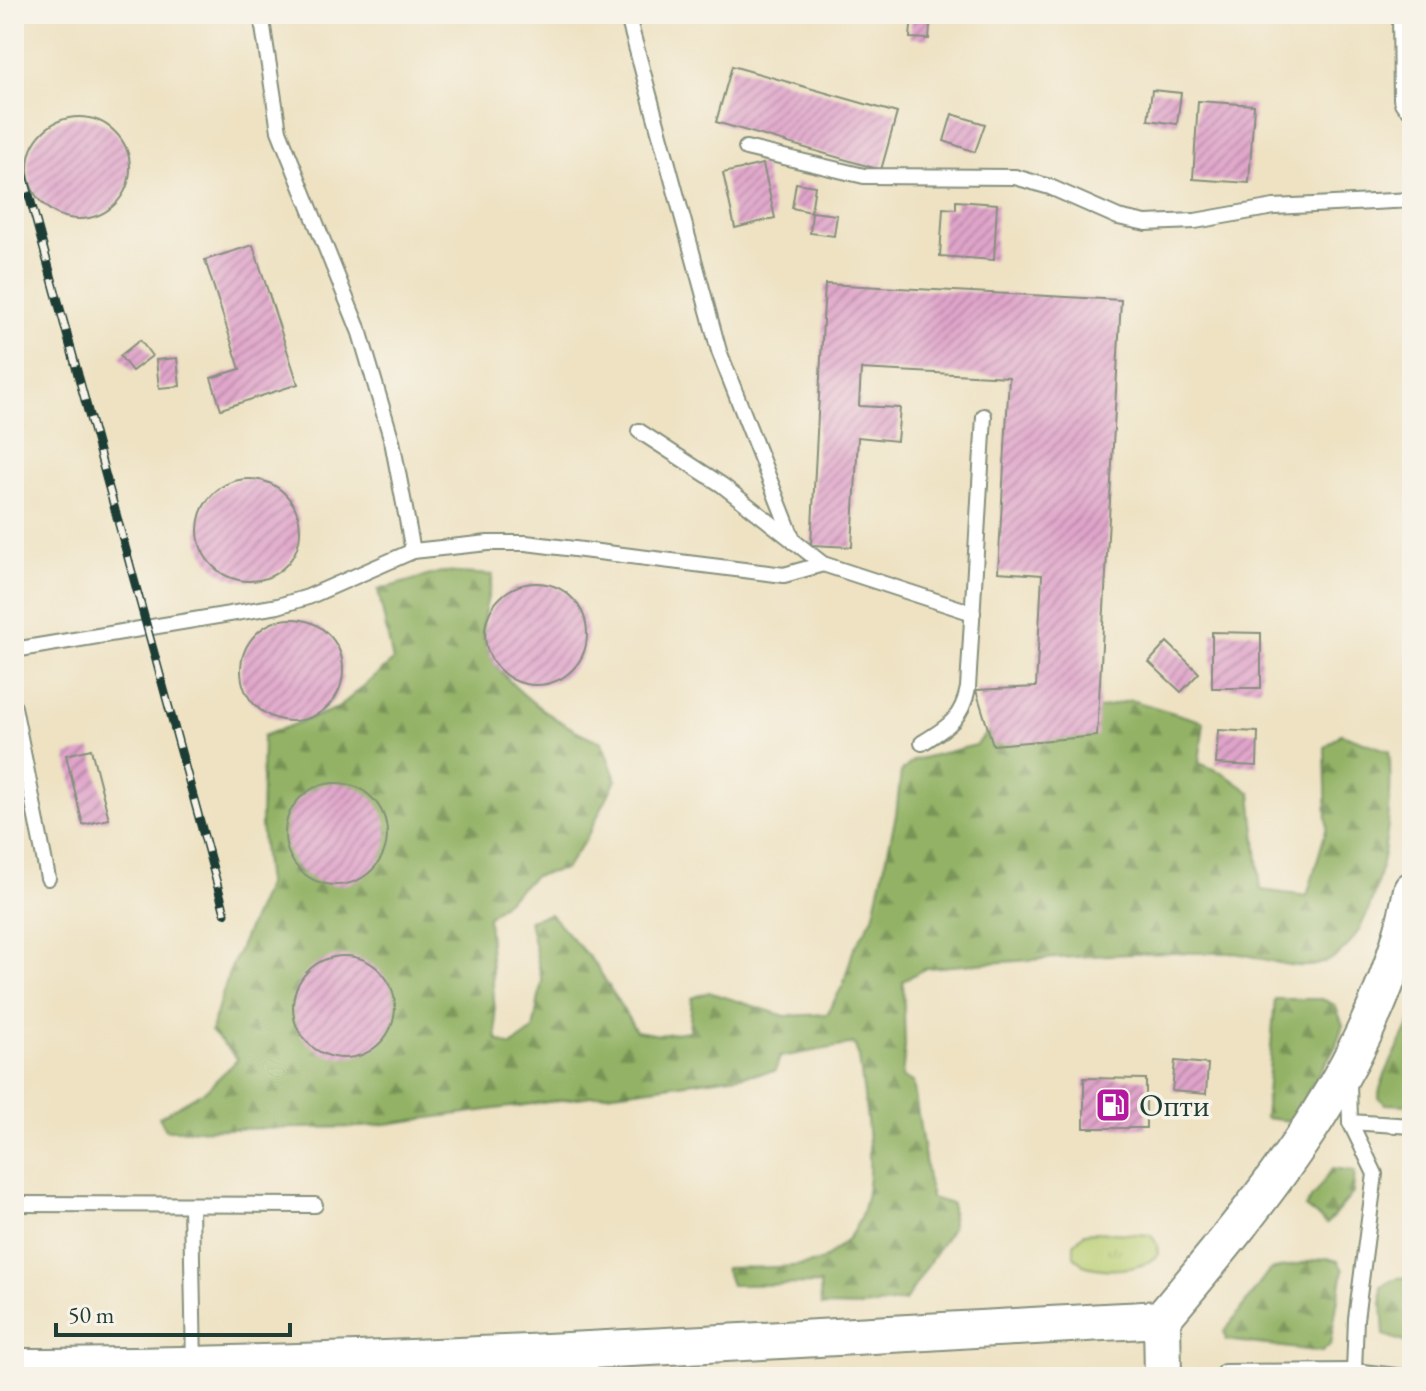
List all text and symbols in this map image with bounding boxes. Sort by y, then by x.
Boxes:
place label: Опти [1139,1084,1210,1126]
fuel station icon: Опти [1094,1086,1132,1124]
scale bar [56,1287,290,1337]
text: 50 m [68,1299,115,1330]

